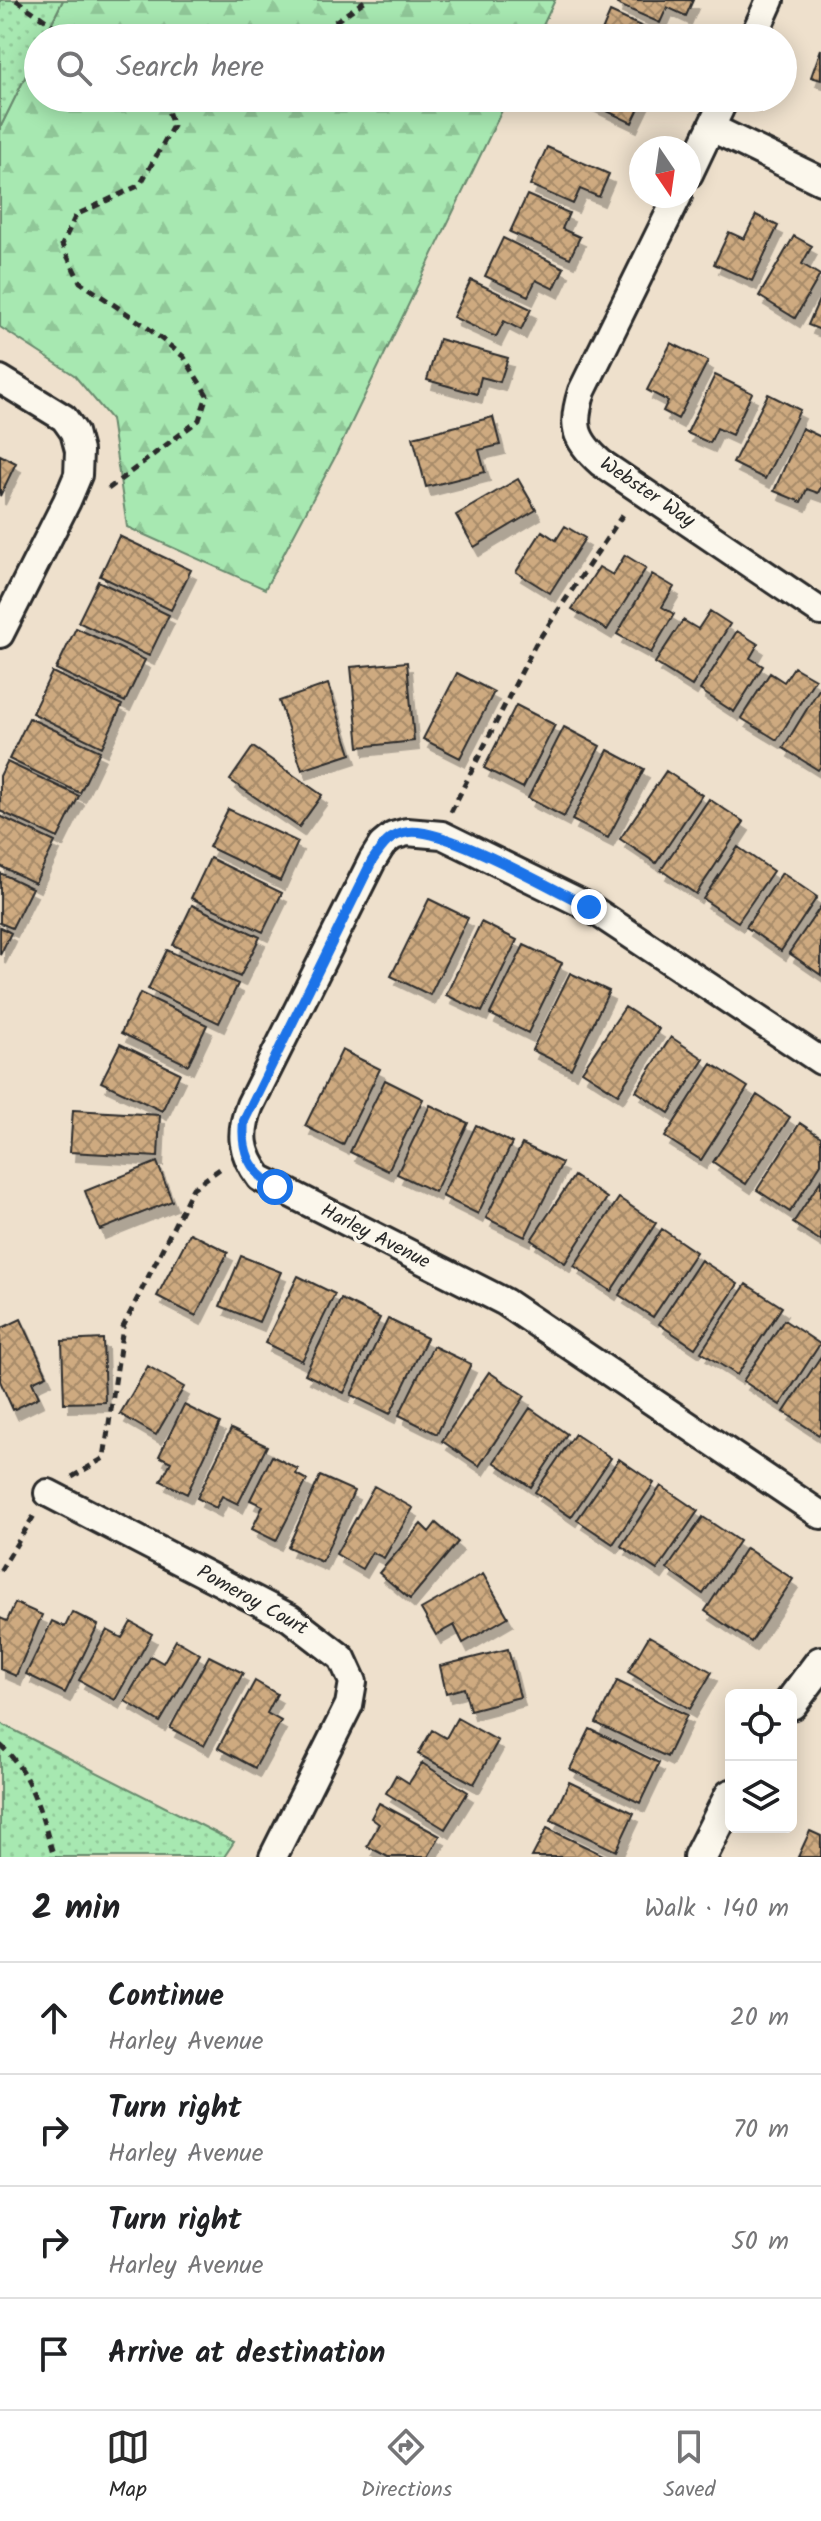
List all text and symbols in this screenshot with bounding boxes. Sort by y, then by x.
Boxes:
search box [24,24,797,112]
text: Search here [116,44,264,92]
icon: search [52,46,96,90]
north arrow [629,136,701,208]
street label: Webster Way [593,449,702,537]
route end [571,889,607,925]
route start [257,1169,293,1205]
street label: Harley Avenue [314,1196,436,1278]
street label: Pomeroy Court [190,1557,314,1645]
map controls [725,1689,797,1833]
button: locate [725,1689,797,1761]
button: layers [725,1761,797,1833]
text: 2 min [32,1882,120,1936]
text: Walk · 140 m [644,1888,789,1930]
text: Continue [108,1973,224,2021]
icon: ahead [32,1996,76,2040]
text: 20 m [730,1997,789,2039]
text: Harley Avenue [108,2021,263,2063]
text: Turn right [108,2085,241,2133]
icon: right [32,2108,76,2152]
text: 70 m [733,2109,789,2151]
text: Harley Avenue [108,2133,263,2175]
text: Turn right [108,2197,241,2245]
icon: right [32,2220,76,2264]
text: 50 m [731,2221,789,2263]
text: Harley Avenue [108,2245,263,2287]
text: Arrive at destination [108,2330,385,2378]
icon: arrive [32,2332,76,2376]
tab: Map [106,2425,150,2508]
tab: Directions [361,2425,452,2508]
tab: Saved [663,2425,715,2508]

